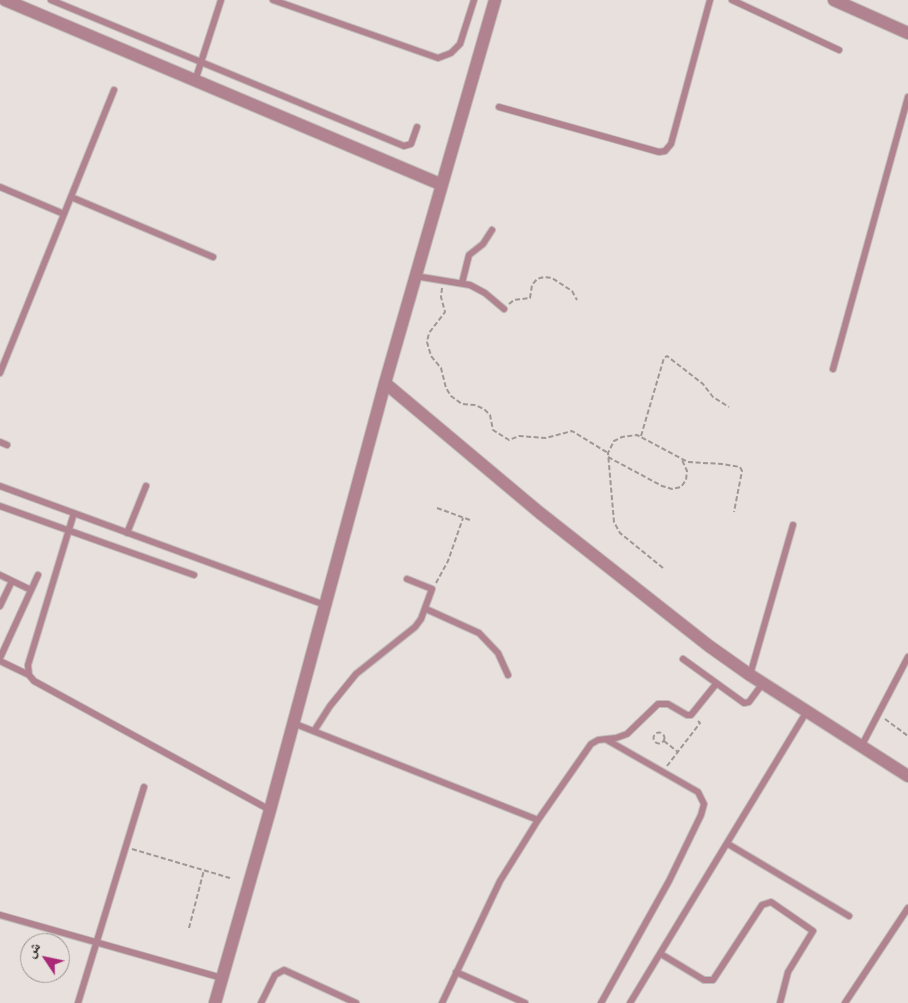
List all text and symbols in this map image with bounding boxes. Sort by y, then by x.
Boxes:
north arrow [20,933,70,983]
text: ش [22,939,44,961]

